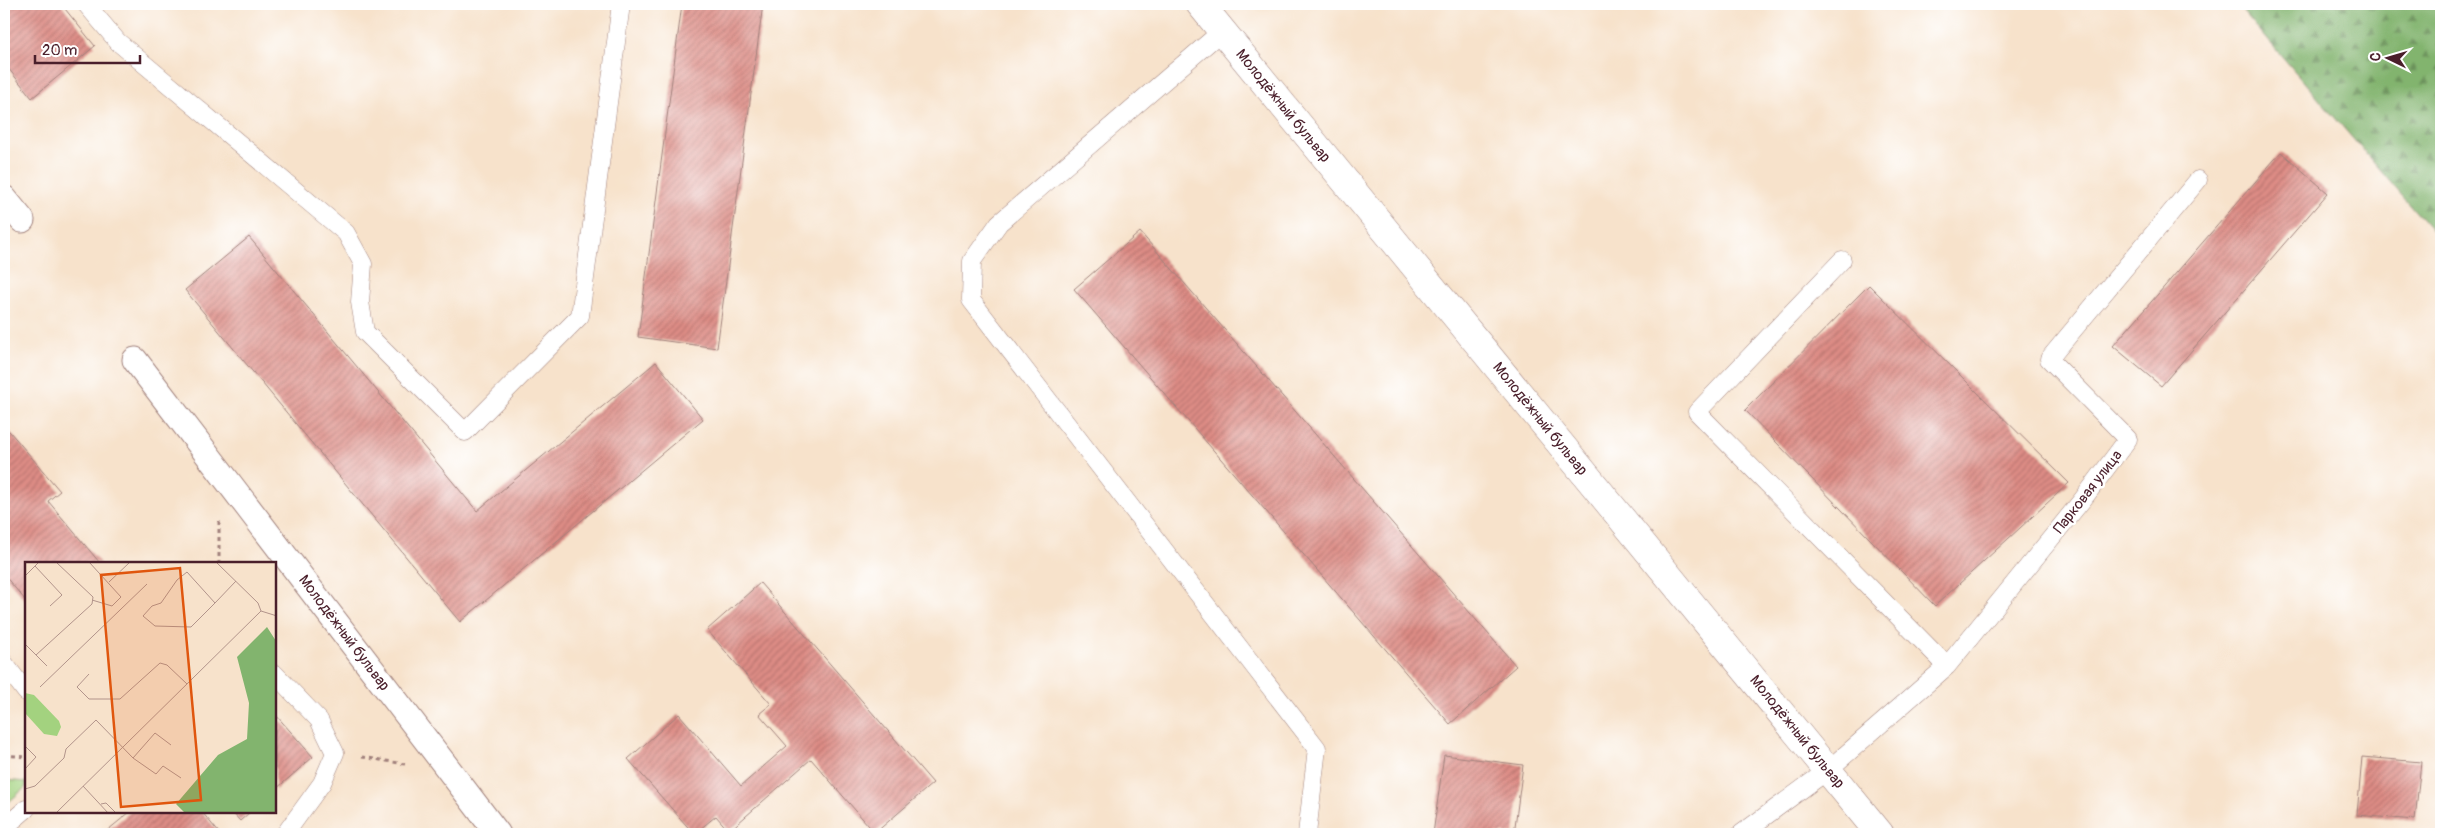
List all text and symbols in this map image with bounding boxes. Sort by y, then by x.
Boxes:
scale bar [35,32,140,64]
north arrow [2362,32,2412,82]
text: 20 m [42,41,77,60]
street label: Молодёжный бульвар [1231,45,1335,167]
text: С [2367,52,2384,62]
street label: Молодёжный бульвар [1488,358,1592,480]
street label: Парковая улица [2049,446,2127,538]
inset map [25,562,276,813]
street label: Молодёжный бульвар [294,571,394,695]
street label: Молодёжный бульвар [1745,671,1849,793]

